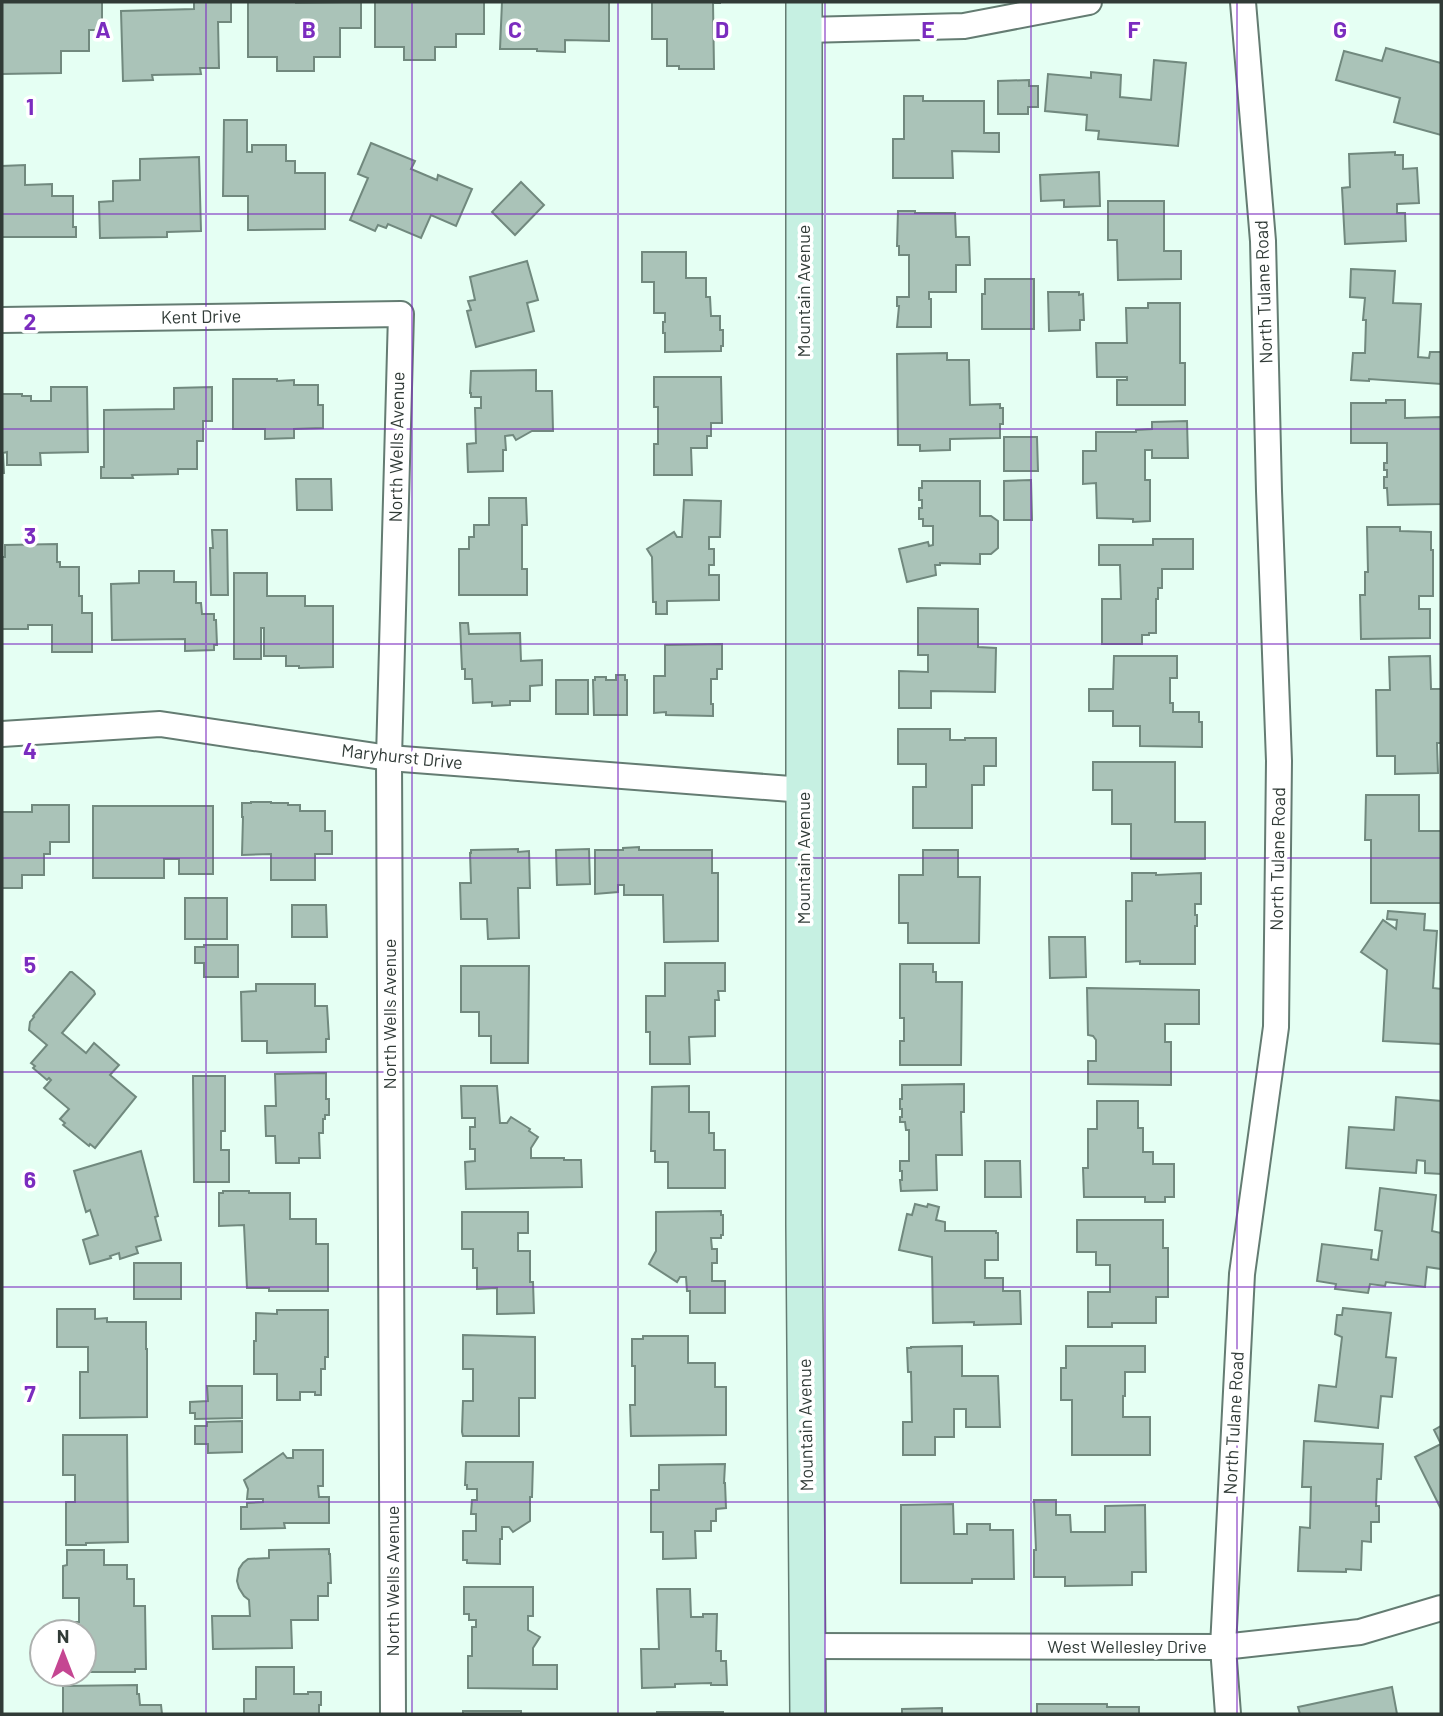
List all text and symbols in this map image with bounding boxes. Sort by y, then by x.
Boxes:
text: A [95,15,111,43]
text: B [302,15,316,43]
text: C [508,15,522,43]
text: D [715,15,729,43]
text: E [921,15,935,43]
text: F [1128,15,1141,43]
text: G [1333,15,1347,43]
text: 1 [26,92,34,120]
street label: North Tulane Road [1250,220,1277,364]
street label: Mountain Avenue [792,225,814,357]
street label: Kent Drive [161,304,241,328]
text: 2 [24,307,36,335]
street label: North Wells Avenue [384,371,408,523]
text: 3 [24,521,36,549]
text: 4 [23,736,37,764]
street label: Maryhurst Drive [340,739,464,773]
street label: North Tulane Road [1265,787,1289,931]
street label: Mountain Avenue [792,792,814,924]
street label: North Wells Avenue [378,939,400,1089]
text: 5 [24,950,36,978]
text: 6 [24,1165,36,1193]
street label: North Tulane Road [1218,1351,1248,1495]
street label: Mountain Avenue [793,1358,817,1492]
text: 7 [24,1379,36,1407]
street label: North Wells Avenue [381,1506,403,1656]
north arrow [28,1618,98,1688]
text: N [57,1624,69,1647]
street label: West Wellesley Drive [1047,1635,1207,1657]

